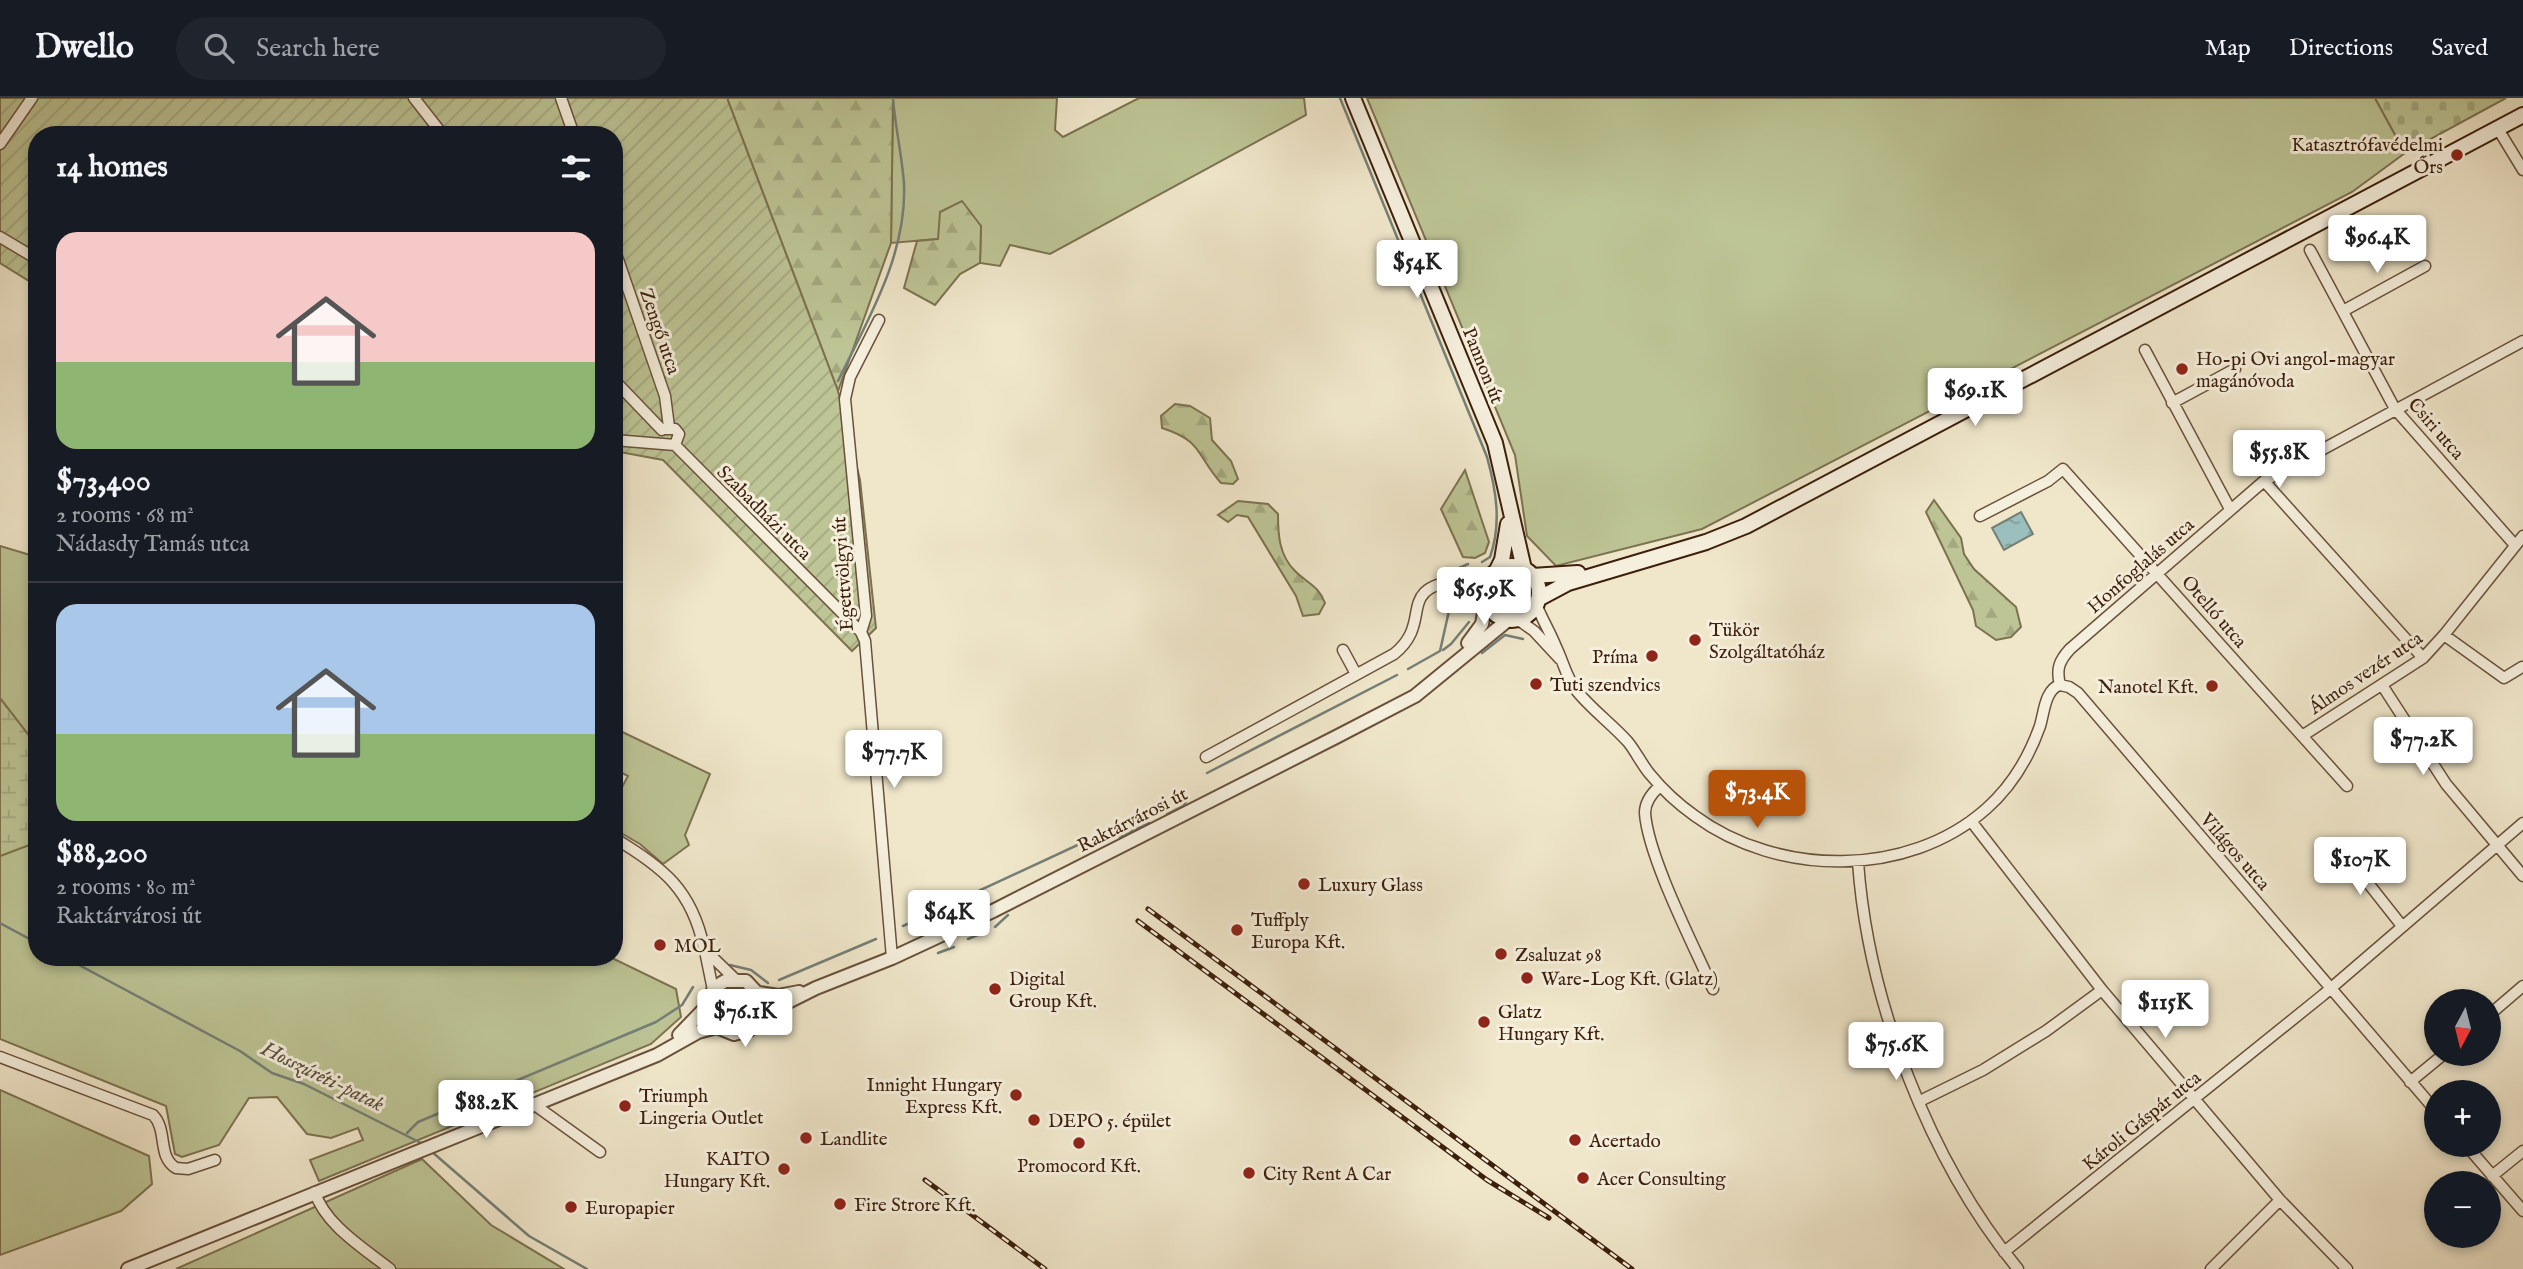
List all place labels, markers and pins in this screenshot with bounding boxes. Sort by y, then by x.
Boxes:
place label: Katasztrófavédelmi Őrs [2291,134,2443,180]
marker: Katasztrófavédelmi Őrs [2449,147,2465,163]
pin: $96.4K [2320,216,2434,275]
pin: $54K [1376,240,1458,300]
place label: Ho-pi Ovi angol-magyar magánóvoda [2196,348,2395,394]
marker: Ho-pi Ovi angol-magyar magánóvoda [2174,361,2190,377]
pin: $69.1K [1918,368,2032,428]
pin: $55.8K [2222,430,2336,490]
pin: $65.9K [1427,568,1541,627]
place label: Tükör Szolgáltatóház [1709,619,1825,665]
marker: Tükör Szolgáltatóház [1687,632,1703,648]
place label: Príma [1592,646,1639,670]
marker: Príma [1644,648,1660,664]
place label: Tuti szendvics [1550,674,1660,698]
marker: Tuti szendvics [1528,676,1544,692]
place label: Nanotel Kft. [2098,676,2198,700]
marker: Nanotel Kft. [2204,678,2220,694]
pin: $77.2K [2366,718,2480,777]
pin: $77.7K [837,730,951,790]
pin: $73.4K [1700,770,1814,830]
pin: $107K [2311,838,2409,897]
place label: Luxury Glass [1318,874,1423,898]
marker: Luxury Glass [1296,876,1312,892]
pin: $64K [908,890,990,950]
place label: Tuffply Europa Kft. [1251,909,1345,955]
marker: Tuffply Europa Kft. [1229,922,1245,938]
place label: MOL [674,935,721,959]
marker: MOL [652,937,668,953]
place label: Zsaluzat 98 [1515,944,1602,968]
marker: Zsaluzat 98 [1493,946,1509,962]
place label: Digital Group Kft. [1009,968,1097,1014]
place label: Ware-Log Kft. (Glatz) [1541,968,1718,992]
marker: Ware-Log Kft. (Glatz) [1519,970,1535,986]
marker: Digital Group Kft. [987,981,1003,997]
pin: $115K [2116,981,2214,1040]
pin: $76.1K [688,990,802,1049]
place label: Glatz Hungary Kft. [1498,1001,1604,1047]
marker: Glatz Hungary Kft. [1476,1014,1492,1030]
pin: $75.6K [1839,1023,1953,1082]
place label: Innight Hungary Express Kft. [867,1074,1003,1120]
pin: $88.2K [429,1080,543,1140]
place label: Triumph Lingeria Outlet [639,1085,764,1131]
marker: Innight Hungary Express Kft. [1008,1087,1024,1103]
marker: Triumph Lingeria Outlet [617,1098,633,1114]
place label: DEPO 5. épület [1048,1110,1172,1134]
marker: DEPO 5. épület [1026,1112,1042,1128]
place label: Landlite [820,1128,888,1152]
marker: Landlite [798,1130,814,1146]
place label: Acertado [1588,1130,1661,1154]
marker: Acertado [1567,1132,1583,1148]
marker: Promocord Kft. [1071,1135,1087,1151]
place label: KAITO Hungary Kft. [664,1148,770,1194]
place label: Promocord Kft. [1017,1155,1141,1179]
marker: KAITO Hungary Kft. [776,1161,792,1177]
place label: City Rent A Car [1263,1163,1391,1187]
marker: City Rent A Car [1241,1165,1257,1181]
place label: Acer Consulting [1596,1168,1726,1192]
marker: Acer Consulting [1575,1170,1591,1186]
place label: Fire Strore Kft. [854,1194,976,1218]
marker: Fire Strore Kft. [832,1196,848,1212]
place label: Europapier [585,1197,675,1221]
marker: Europapier [563,1199,579,1215]

